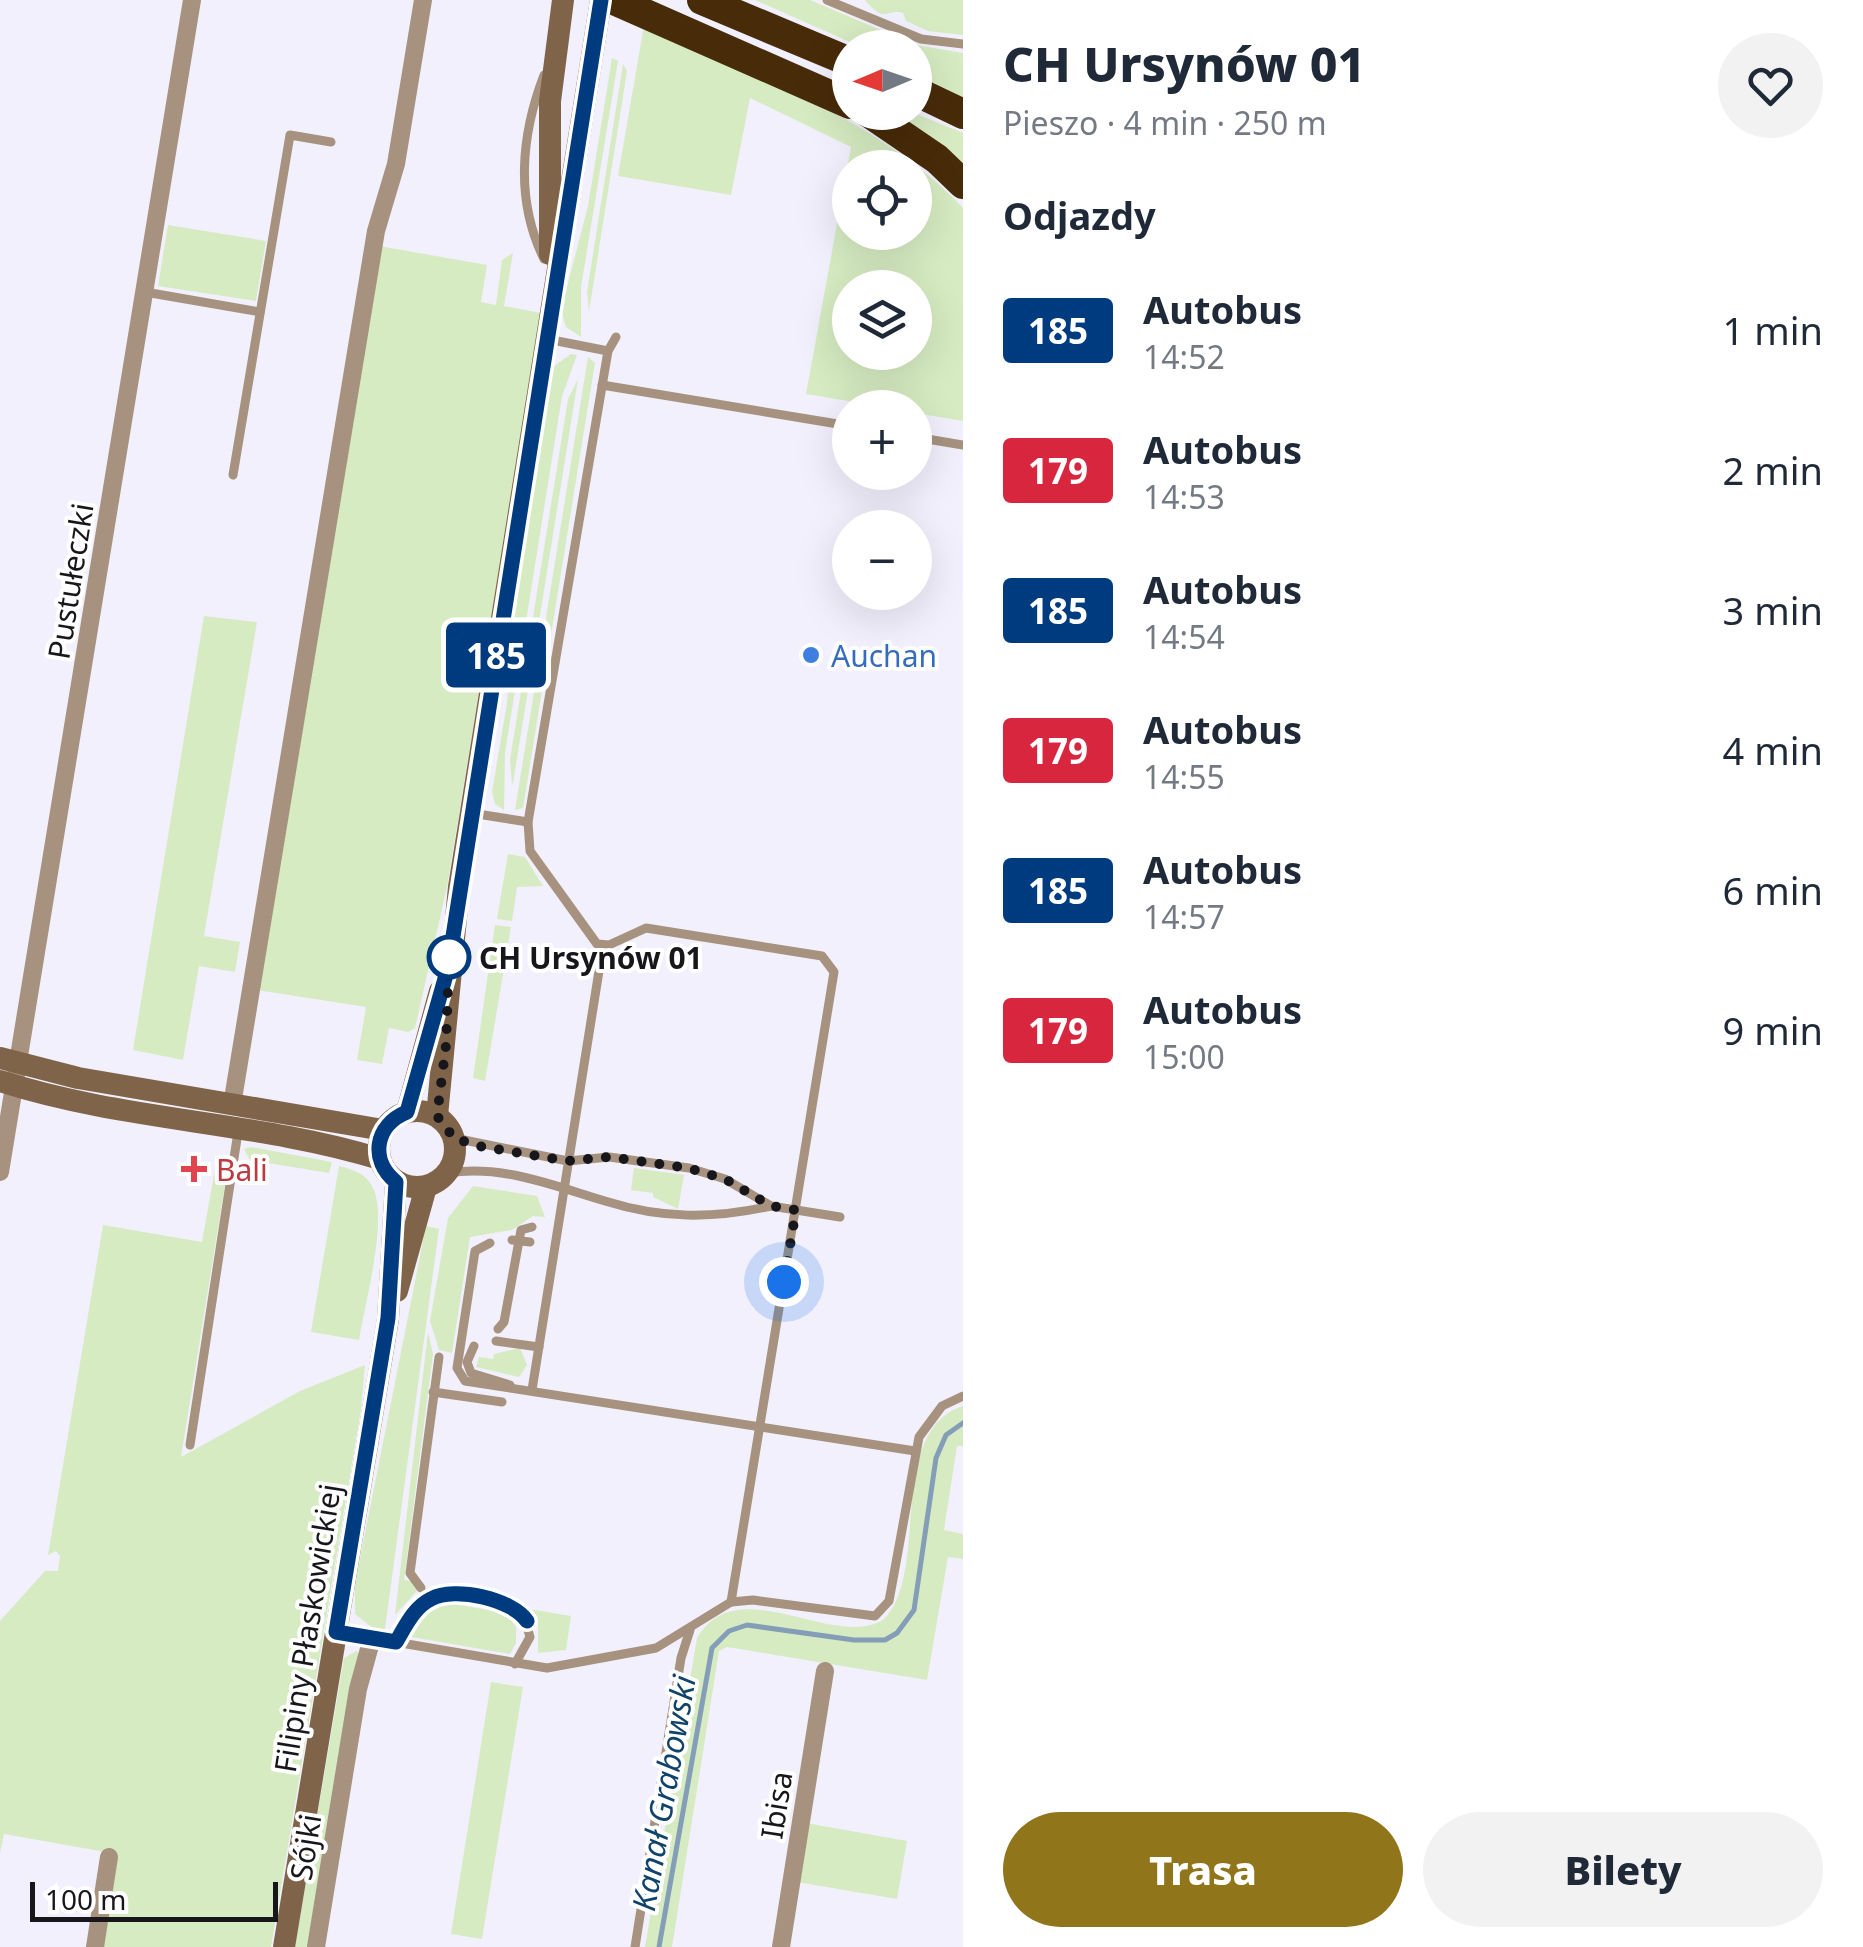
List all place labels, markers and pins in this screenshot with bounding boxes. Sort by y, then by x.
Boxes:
place label: Auchan [831,635,937,676]
marker: Auchan [800,644,822,666]
marker: CH Ursynów 01 [428,936,470,978]
place label: CH Ursynów 01 [479,937,703,978]
place label: Bali [216,1149,268,1190]
marker: Bali [181,1156,207,1182]

